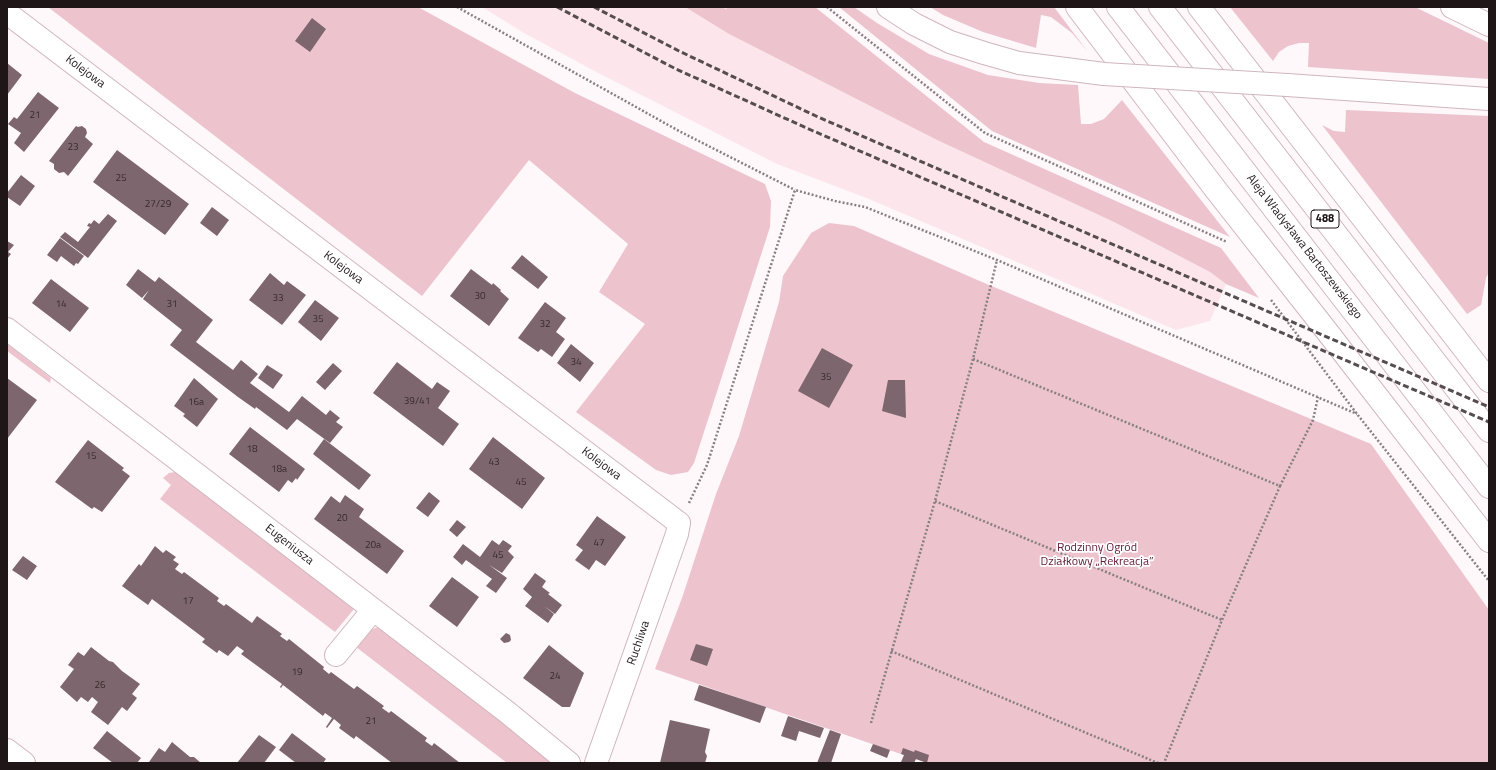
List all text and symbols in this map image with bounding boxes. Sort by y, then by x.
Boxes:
street label: Kolejowa [62,52,108,92]
house number: 21 [29,110,41,122]
house number: 23 [67,142,79,154]
street label: Aleja Władysława Bartoszewskiego [1243,172,1365,322]
house number: 25 [115,173,127,185]
house number: 27/29 [145,199,171,211]
road number: 488 [1311,210,1339,228]
street label: Kolejowa [320,248,366,288]
house number: 30 [474,291,486,303]
house number: 33 [272,293,284,305]
house number: 14 [55,299,67,311]
house number: 31 [166,299,178,311]
house number: 35 [312,314,324,326]
house number: 32 [539,319,551,331]
house number: 34 [570,357,582,369]
house number: 35 [820,372,832,384]
house number: 39/41 [404,396,430,408]
house number: 16a [188,397,204,409]
house number: 18 [246,444,258,456]
street label: Kolejowa [578,444,624,484]
house number: 15 [85,451,97,463]
house number: 43 [488,457,500,469]
house number: 18a [271,464,287,476]
house number: 45 [515,477,527,489]
house number: 20 [336,513,348,525]
street label: Eugeniusza [262,522,316,568]
house number: 47 [593,538,605,550]
house number: 20a [365,540,381,552]
park label: Rodzinny Ogród Działkowy „Rekreacja” [1041,541,1153,569]
house number: 45 [492,550,504,562]
house number: 17 [182,596,194,608]
street label: Ruchliwa [625,619,653,667]
house number: 19 [291,667,303,679]
house number: 24 [549,671,561,683]
house number: 26 [94,680,106,692]
house number: 21 [365,716,377,728]

